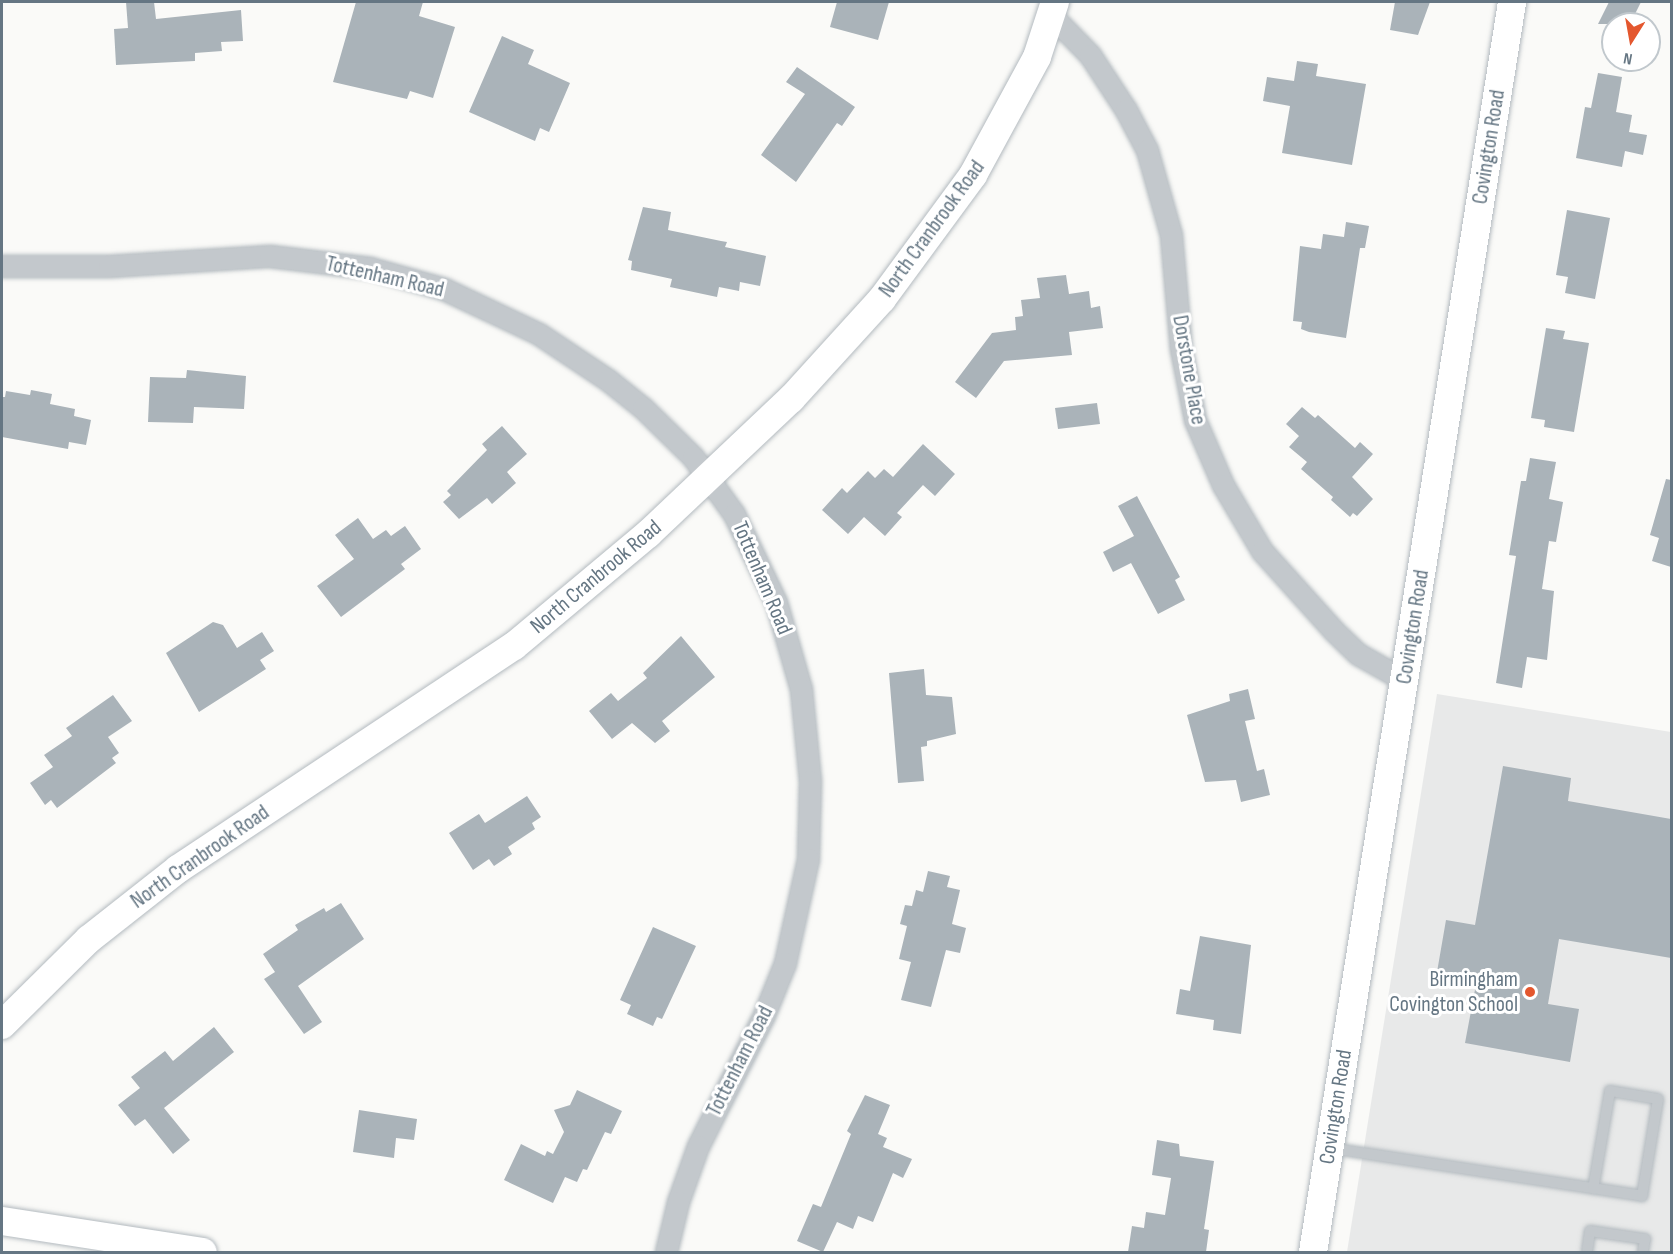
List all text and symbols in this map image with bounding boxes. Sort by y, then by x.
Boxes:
north arrow [1601,12,1661,72]
text: N [1622,48,1634,68]
street label: Covington Road [1467,88,1511,206]
street label: North Cranbrook Road [873,155,991,303]
street label: Tottenham Road [323,251,447,303]
street label: Dorstone Place [1166,313,1212,427]
street label: North Cranbrook Road [525,515,667,639]
street label: Tottenham Road [726,517,798,639]
street label: Covington Road [1391,568,1435,686]
street label: North Cranbrook Road [126,799,274,915]
place label: Birmingham Covington School [1389,966,1518,1017]
marker: Birmingham Covington School [1523,985,1537,999]
street label: Tottenham Road [701,1001,779,1121]
street label: Covington Road [1314,1048,1358,1166]

